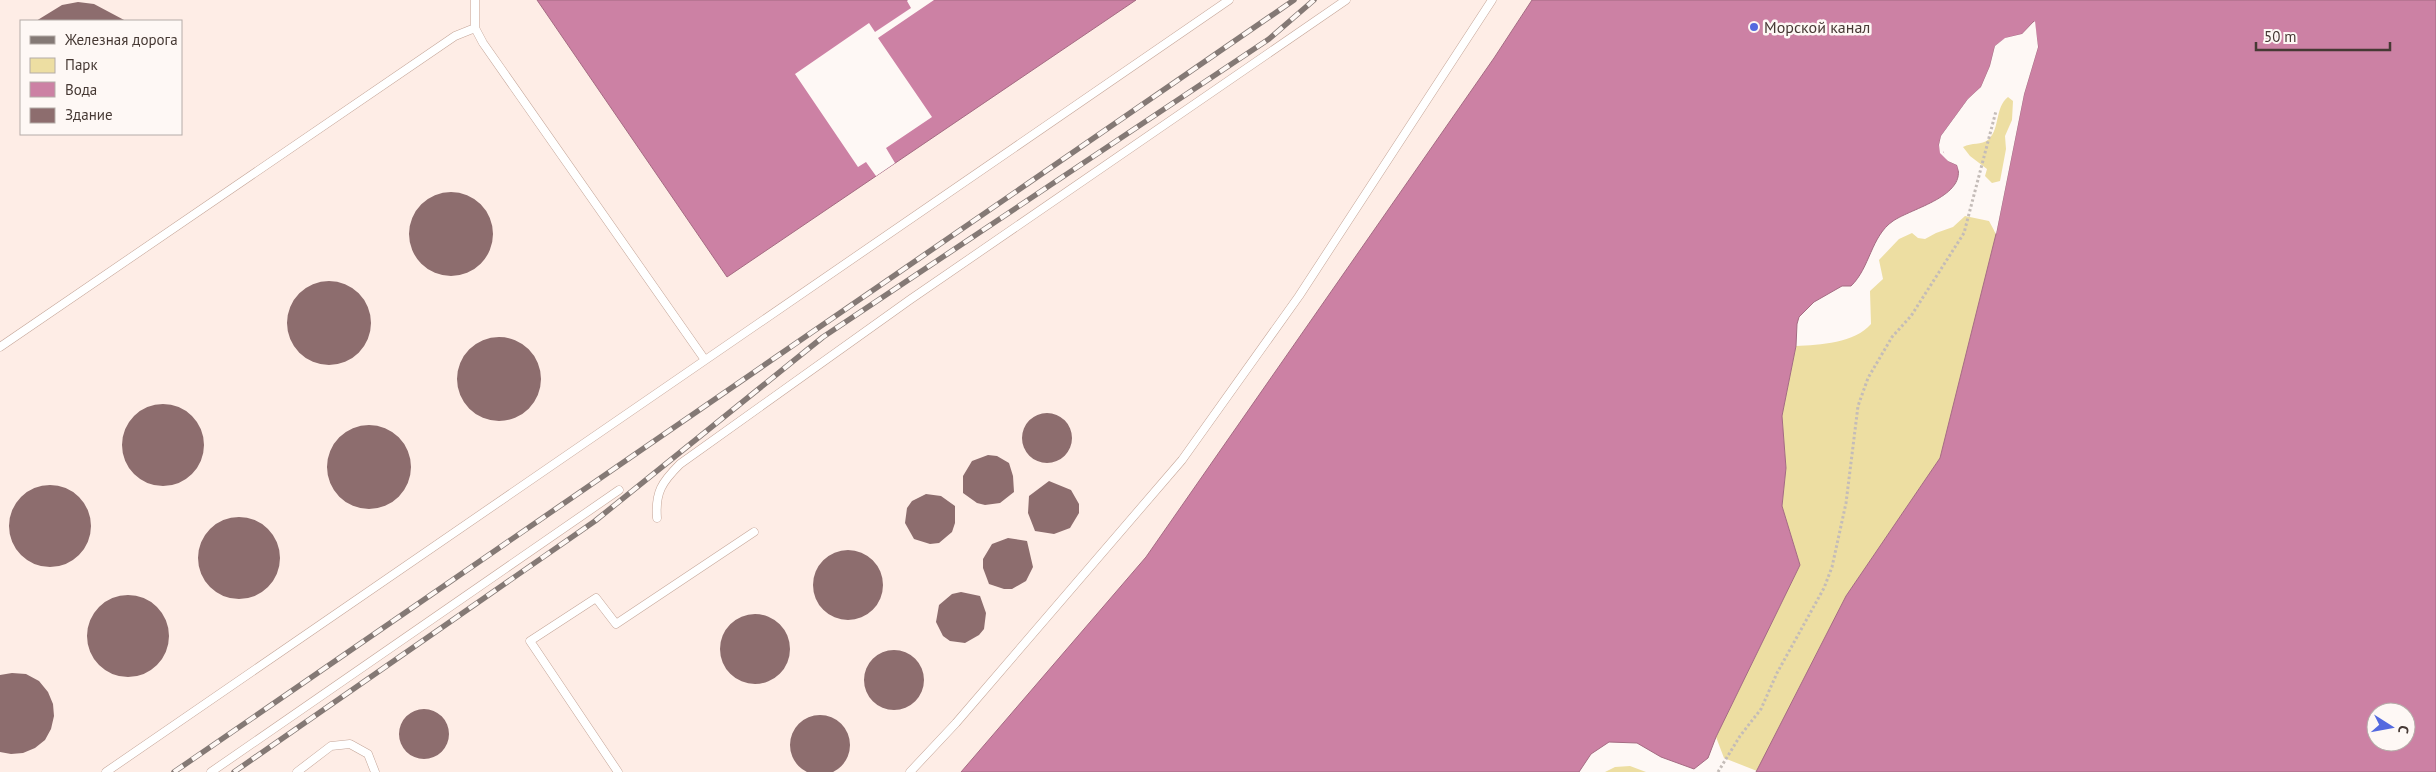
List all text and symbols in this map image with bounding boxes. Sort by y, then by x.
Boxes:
place label: Морской канал [1764,17,1870,37]
legend [20,20,182,135]
scale bar [2256,20,2390,52]
marker: Морской канал [1748,21,1760,33]
text: 50 m [2264,27,2297,46]
text: Железная дорога [64,30,178,49]
text: Парк [65,55,98,74]
text: Вода [65,80,97,99]
text: Здание [65,105,113,124]
north arrow [2366,702,2416,752]
text: С [2394,724,2413,735]

